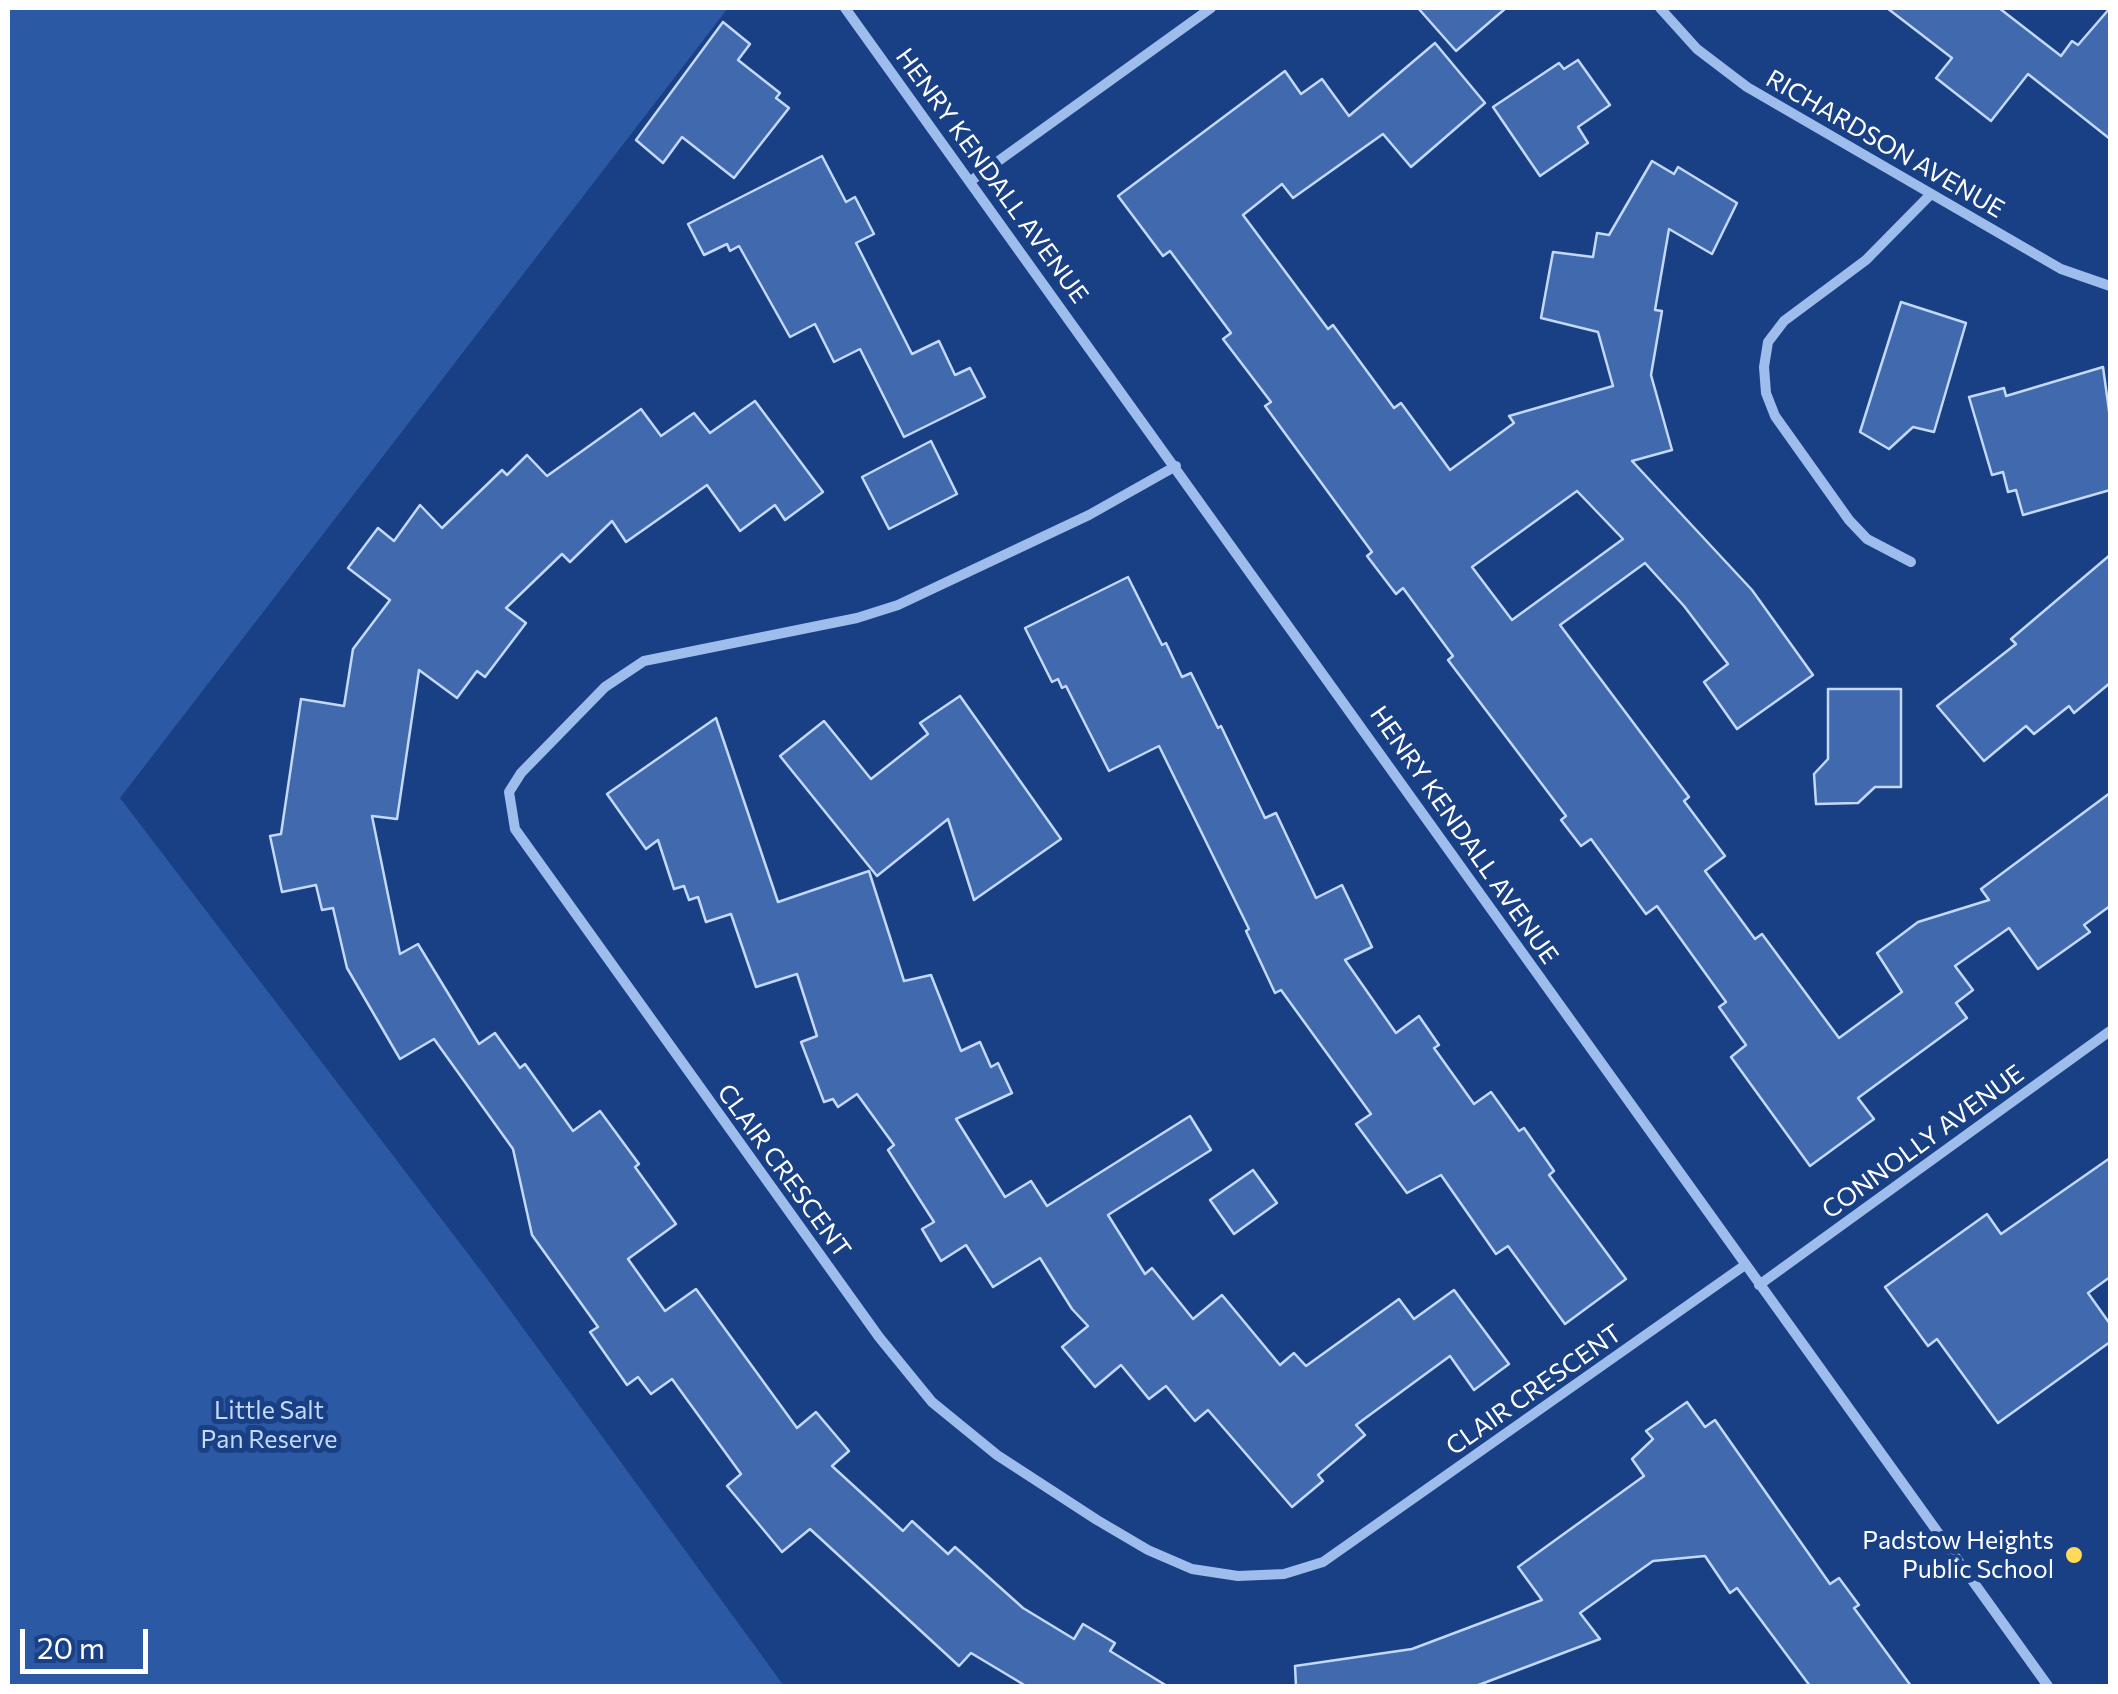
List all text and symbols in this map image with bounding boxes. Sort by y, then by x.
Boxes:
street label: HENRY KENDALL AVENUE [889,43,1095,309]
street label: RICHARDSON AVENUE [1761,63,2009,225]
street label: HENRY KENDALL AVENUE [1363,700,1565,970]
street label: CONNOLLY AVENUE [1816,1059,2030,1225]
street label: CLAIR CRESCENT [711,1078,857,1264]
street label: CLAIR CRESCENT [1440,1318,1628,1462]
park label: Little Salt Pan Reserve [200,1396,338,1455]
place label: Padstow Heights Public School [1862,1526,2054,1585]
marker: Padstow Heights Public School [2063,1544,2085,1566]
scale bar [25,1609,152,1671]
text: 20 m [37,1628,105,1665]

